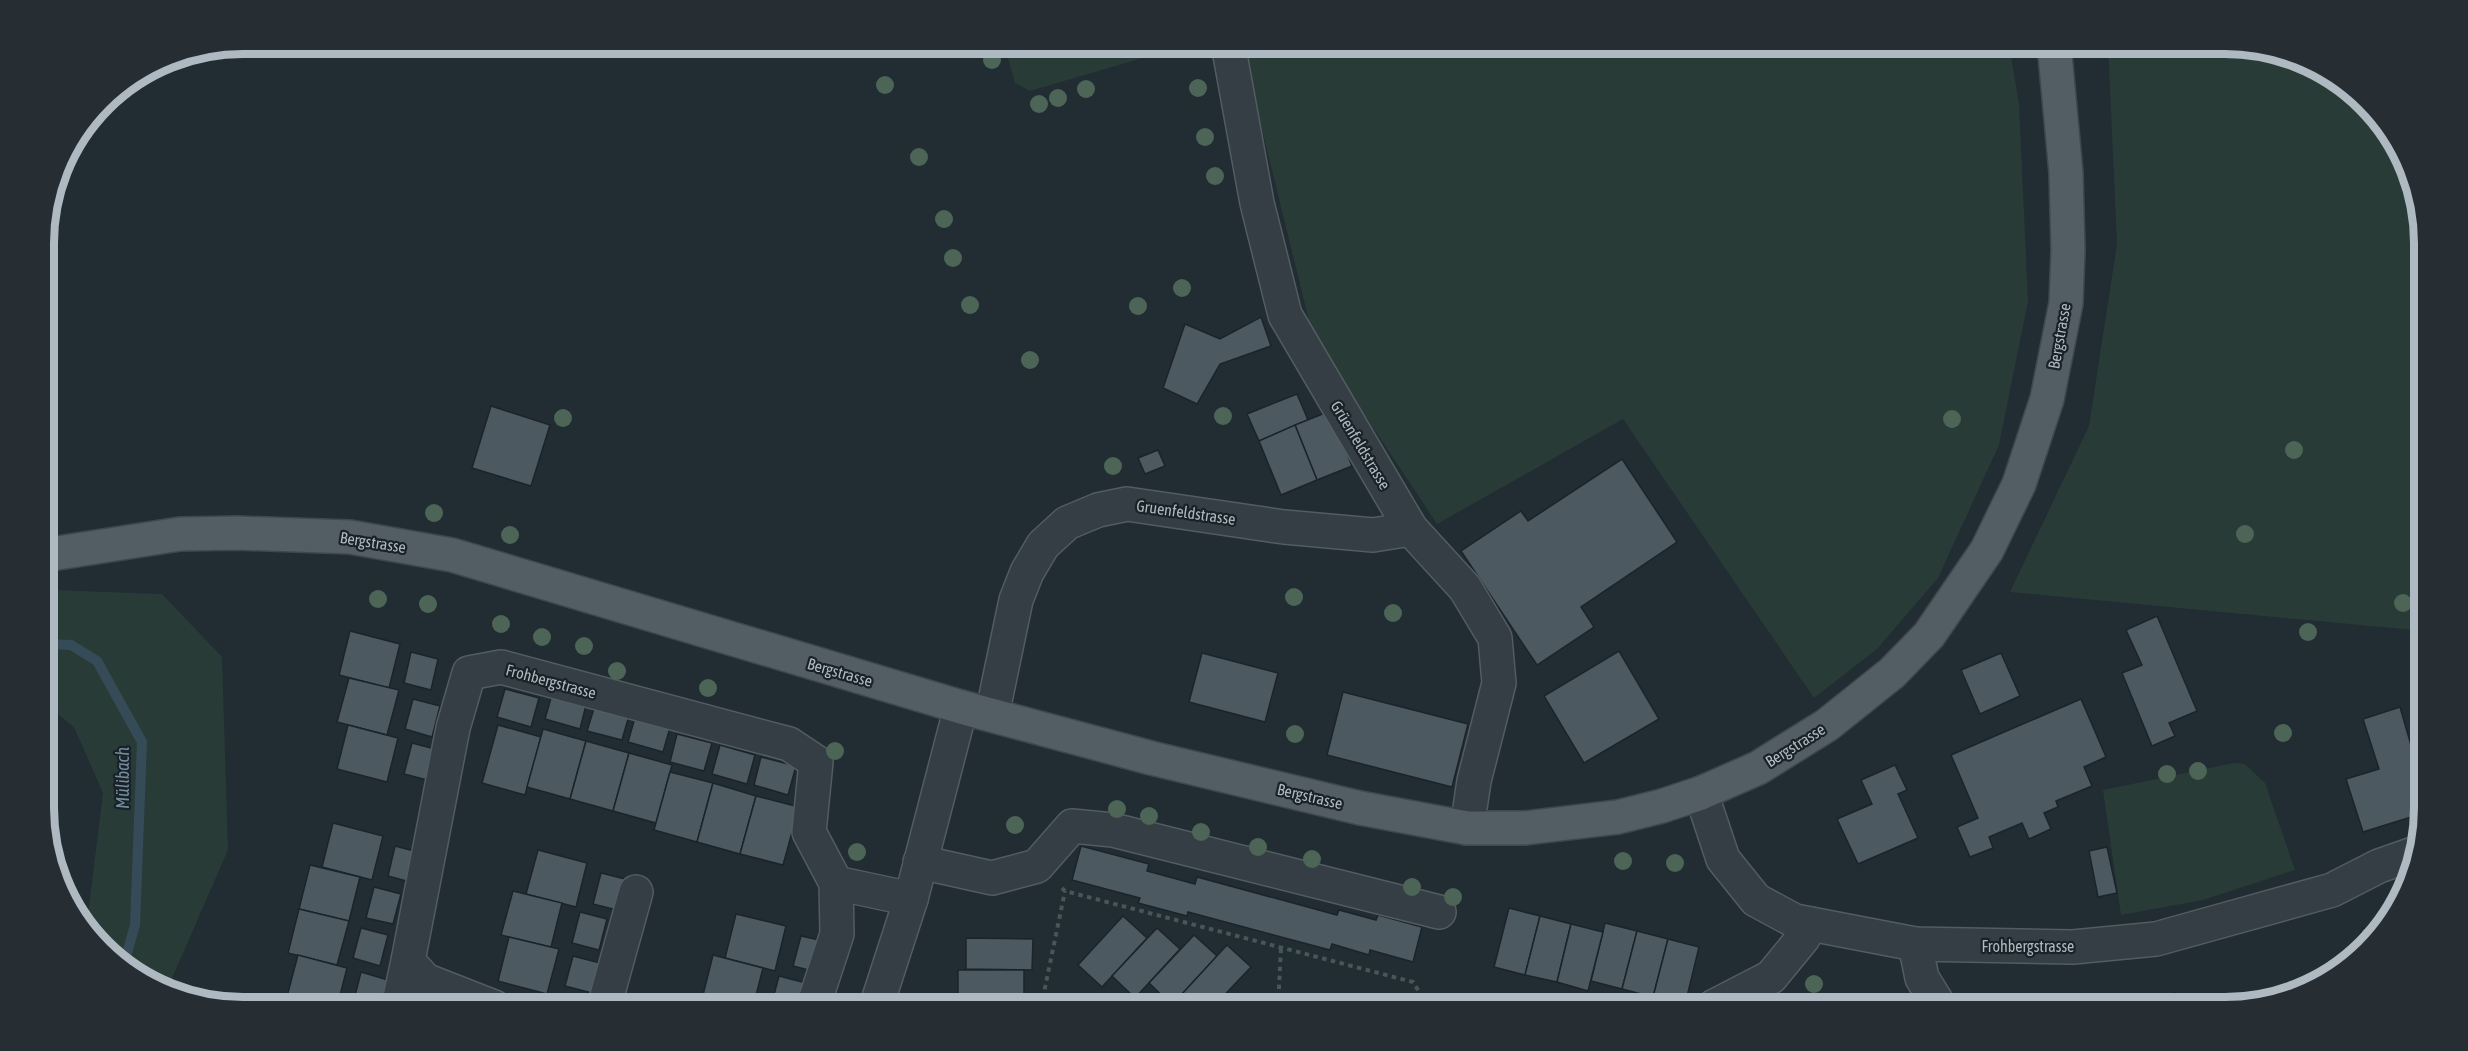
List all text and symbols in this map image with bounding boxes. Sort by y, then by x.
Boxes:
street label: Bergstrasse [2044,302,2075,371]
street label: Grüenfeldstrasse [1328,398,1394,492]
street label: Gruenfeldstrasse [1135,496,1237,528]
street label: Bergstrasse [339,528,407,557]
street label: Bergstrasse [805,654,875,691]
street label: Frohbergstrasse [504,660,598,703]
street label: Bergstrasse [1762,720,1829,771]
water label: Mülibach [112,747,133,809]
street label: Bergstrasse [1275,780,1344,813]
street label: Frohbergstrasse [1982,937,2074,956]

